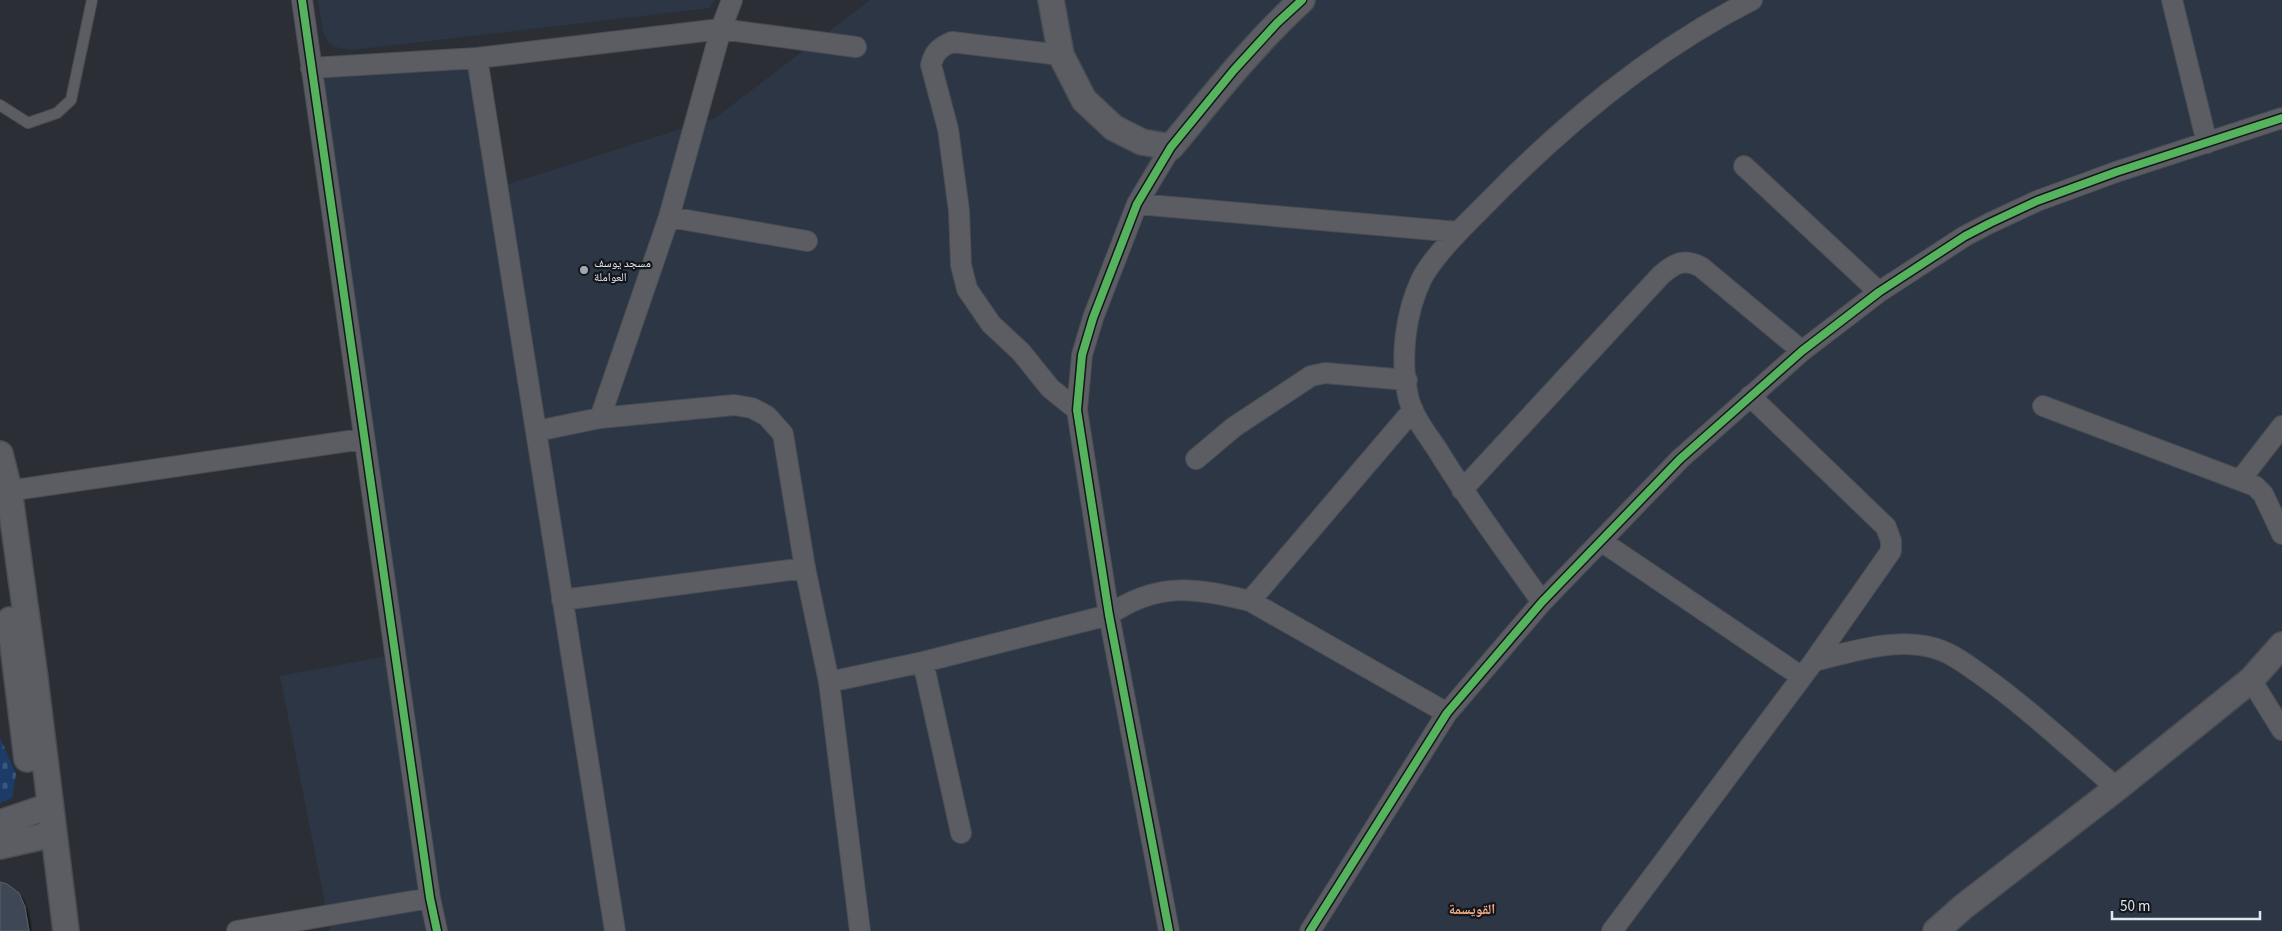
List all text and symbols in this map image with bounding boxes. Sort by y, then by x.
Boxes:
place label: مسجد يوسف العواملة [594,255,651,286]
marker: مسجد يوسف العواملة [578,264,590,276]
scale bar [2112,888,2260,920]
text: 50 m [2120,896,2150,917]
district label: القويسمة [1449,900,1495,920]

